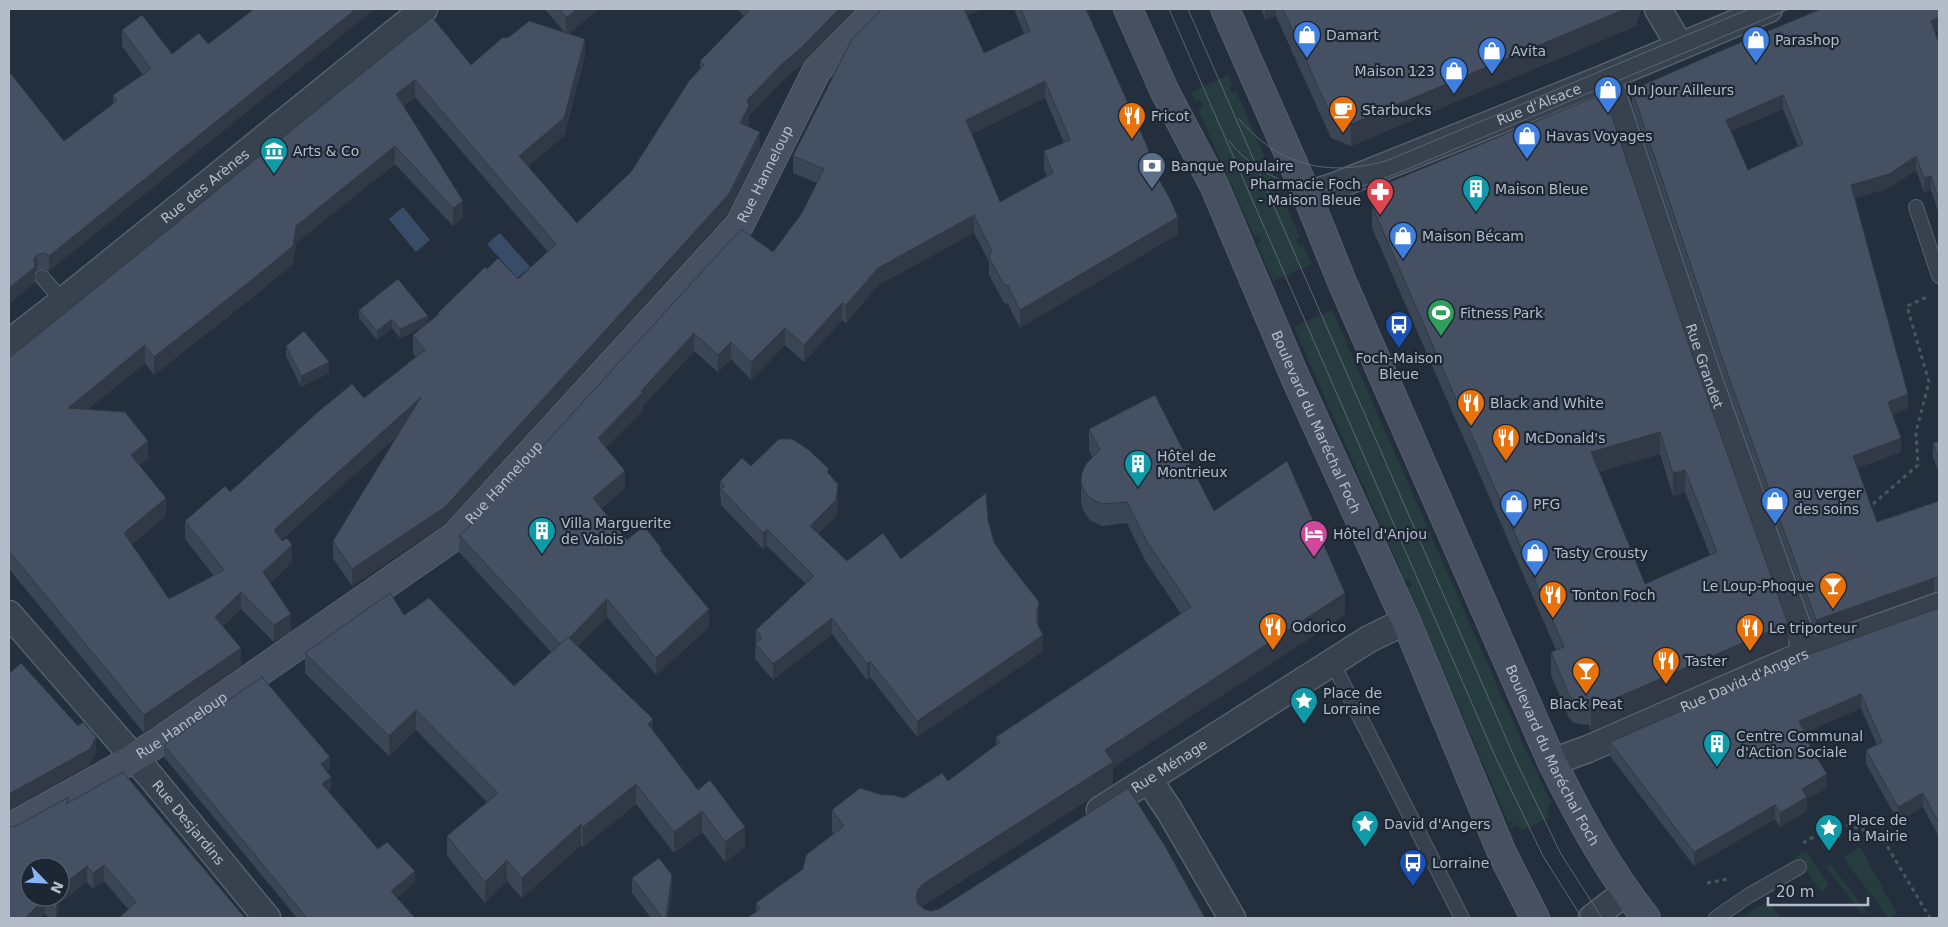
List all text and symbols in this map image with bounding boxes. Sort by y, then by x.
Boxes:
shop icon: Damart [1292,20,1322,59]
shop icon: Parashop [1741,25,1771,64]
place label: Damart [1326,27,1379,43]
place label: Parashop [1775,32,1839,48]
shop icon: Avita [1477,36,1507,75]
place label: Avita [1511,43,1546,59]
shop icon: Maison 123 [1439,56,1469,95]
place label: Maison 123 [1355,63,1435,79]
shop icon: Un Jour Ailleurs [1593,75,1623,114]
street label: Rue d'Alsace [1494,80,1583,128]
place label: Un Jour Ailleurs [1627,82,1734,98]
cafe icon: Starbucks [1328,95,1358,134]
restaurant icon: Fricot [1117,101,1147,140]
place label: Starbucks [1362,102,1432,118]
place label: Fricot [1151,108,1190,124]
shop icon: Havas Voyages [1512,121,1542,160]
street label: Rue Hanneloup [734,123,796,225]
place label: Havas Voyages [1546,128,1652,144]
museum icon: Arts & Co [259,136,289,175]
place label: Arts & Co [293,143,359,159]
street label: Rue des Arènes [158,146,252,227]
bank icon: Banque Populaire [1137,151,1167,190]
place label: Banque Populaire [1171,158,1294,174]
building icon: Maison Bleue [1461,174,1491,213]
place label: Pharmacie Foch - Maison Bleue [1250,176,1361,208]
pharmacy icon: Pharmacie Foch - Maison Bleue [1365,177,1395,216]
place label: Maison Bleue [1495,181,1588,197]
shop icon: Maison Bécam [1388,221,1418,260]
place label: Maison Bécam [1422,228,1524,244]
sports icon: Fitness Park [1426,298,1456,337]
place label: Fitness Park [1460,305,1544,321]
bus stop icon: Foch-Maison Bleue [1384,310,1414,349]
street label: Rue Grandet [1683,322,1727,411]
street label: Boulevard du Maréchal Foch [1268,328,1364,516]
place label: Foch-Maison Bleue [1355,350,1443,382]
restaurant icon: Black and White [1456,388,1486,427]
place label: Black and White [1490,395,1604,411]
restaurant icon: McDonald's [1491,423,1521,462]
place label: McDonald's [1525,430,1606,446]
street label: Rue Hanneloup [462,438,546,527]
place label: Hôtel de Montrieux [1157,448,1227,480]
building icon: Hôtel de Montrieux [1123,449,1153,488]
place label: au verger des soins [1794,485,1862,517]
shop icon: au verger des soins [1760,486,1790,525]
shop icon: PFG [1499,489,1529,528]
place label: PFG [1533,496,1560,512]
place label: Villa Marguerite de Valois [561,515,671,547]
building icon: Villa Marguerite de Valois [527,516,557,555]
hotel icon: Hôtel d'Anjou [1299,519,1329,558]
place label: Hôtel d'Anjou [1333,526,1427,542]
shop icon: Tasty Crousty [1520,538,1550,577]
place label: Tasty Crousty [1553,545,1648,561]
bar icon: Le Loup-Phoque [1818,571,1848,610]
place label: Le Loup-Phoque [1702,578,1814,594]
restaurant icon: Tonton Foch [1538,580,1568,619]
place label: Tonton Foch [1571,587,1656,603]
restaurant icon: Odorico [1258,612,1288,651]
restaurant icon: Le triporteur [1735,613,1765,652]
place label: Odorico [1292,619,1346,635]
place label: Le triporteur [1769,620,1857,636]
street label: Rue David-d'Angers [1678,645,1811,716]
restaurant icon: Taster [1651,646,1681,685]
place label: Taster [1684,653,1727,669]
bar icon: Black Peat [1571,656,1601,695]
street label: Boulevard du Maréchal Foch [1502,662,1603,848]
place label: Place de Lorraine [1323,685,1382,717]
place icon: Place de Lorraine [1289,686,1319,725]
street label: Rue Hanneloup [133,689,230,762]
place label: Black Peat [1550,696,1623,712]
place label: Centre Communal d'Action Sociale [1736,728,1863,760]
building icon: Centre Communal d'Action Sociale [1702,729,1732,768]
street label: Rue Ménage [1128,736,1210,796]
street label: Rue Desjardins [149,777,228,868]
place icon: David d'Angers [1350,809,1380,848]
place label: Place de la Mairie [1848,812,1908,844]
place icon: Place de la Mairie [1814,813,1844,852]
place label: David d'Angers [1384,816,1491,832]
bus stop icon: Lorraine [1398,848,1428,887]
place label: Lorraine [1432,855,1489,871]
north arrow [20,857,70,907]
scale bar [1768,874,1868,906]
text: N [47,879,67,896]
text: 20 m [1776,883,1814,901]

